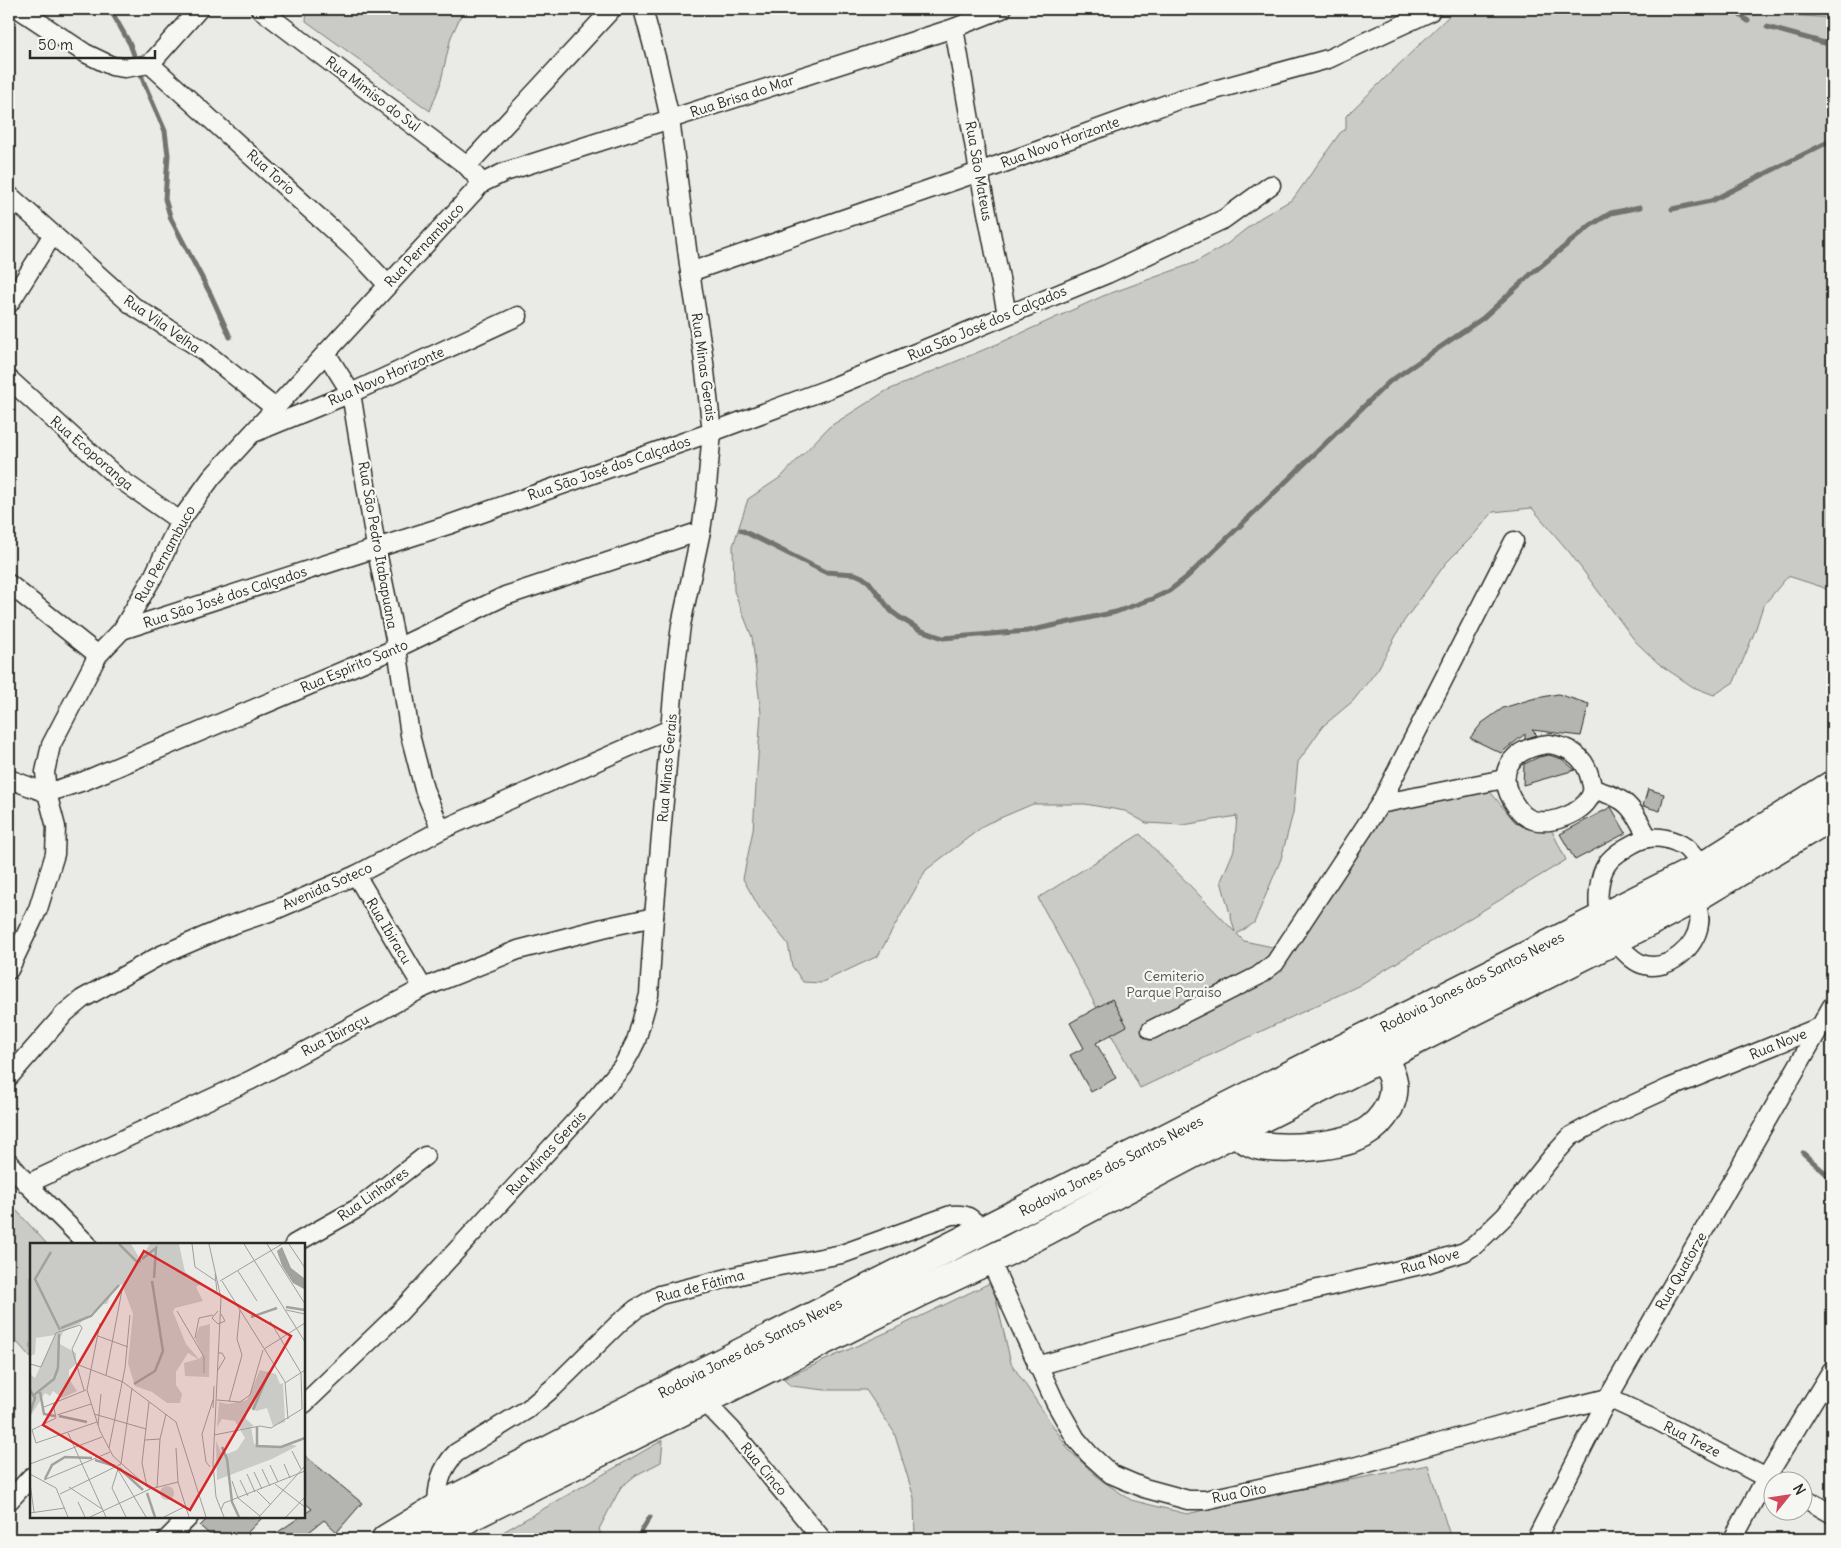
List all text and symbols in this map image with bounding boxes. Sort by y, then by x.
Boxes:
scale bar [30,28,155,60]
text: 50 m [38,35,73,54]
street label: Rua Mimiso do Sul [322,52,424,136]
street label: Rua Brisa do Mar [688,71,797,121]
street label: Rua Novo Horizonte [998,112,1122,172]
street label: Rua São Mateus [961,120,997,222]
street label: Rua Torio [243,145,299,199]
street label: Rua Pernambuco [380,199,468,291]
street label: Rua São José dos Calçados [905,281,1069,365]
street label: Rua Vila Velha [120,291,204,357]
street label: Rua Minas Gerais [687,312,721,422]
street label: Rua Novo Horizonte [325,342,447,410]
street label: Rua Ecoporanga [47,412,137,494]
street label: Rua São José dos Calçados [525,432,693,504]
street label: Rua São Pedro Itabapuana [354,460,402,630]
street label: Rua Pernambuco [131,502,199,606]
street label: Rua São José dos Calçados [141,562,309,632]
street label: Rua Espírito Santo [298,635,411,697]
street label: Rua Minas Gerais [653,713,681,823]
street label: Avenida Soteco [279,858,375,914]
street label: Rua Ibiracu [362,895,416,967]
street label: Rodovia Jones dos Santos Neves [1377,928,1567,1036]
park label: Cemiterio Parque Paraiso [1126,967,1222,1001]
street label: Rua Ibiraçu [298,1010,372,1060]
street label: Rua Nove [1747,1024,1809,1064]
street label: Rua Minas Gerais [502,1107,590,1199]
street label: Rodovia Jones dos Santos Neves [1016,1112,1206,1220]
street label: Rua Linhares [334,1163,412,1225]
street label: Rua Quatorze [1651,1229,1711,1313]
inset map [30,1243,305,1518]
street label: Rua Nove [1399,1244,1461,1278]
street label: Rua de Fátima [654,1266,746,1306]
street label: Rodovia Jones dos Santos Neves [655,1294,845,1402]
street label: Rua Treze [1661,1417,1723,1461]
street label: Rua Cinco [737,1439,791,1499]
north arrow [1764,1470,1814,1520]
street label: Rua Oito [1210,1479,1268,1507]
text: N [1789,1481,1809,1498]

